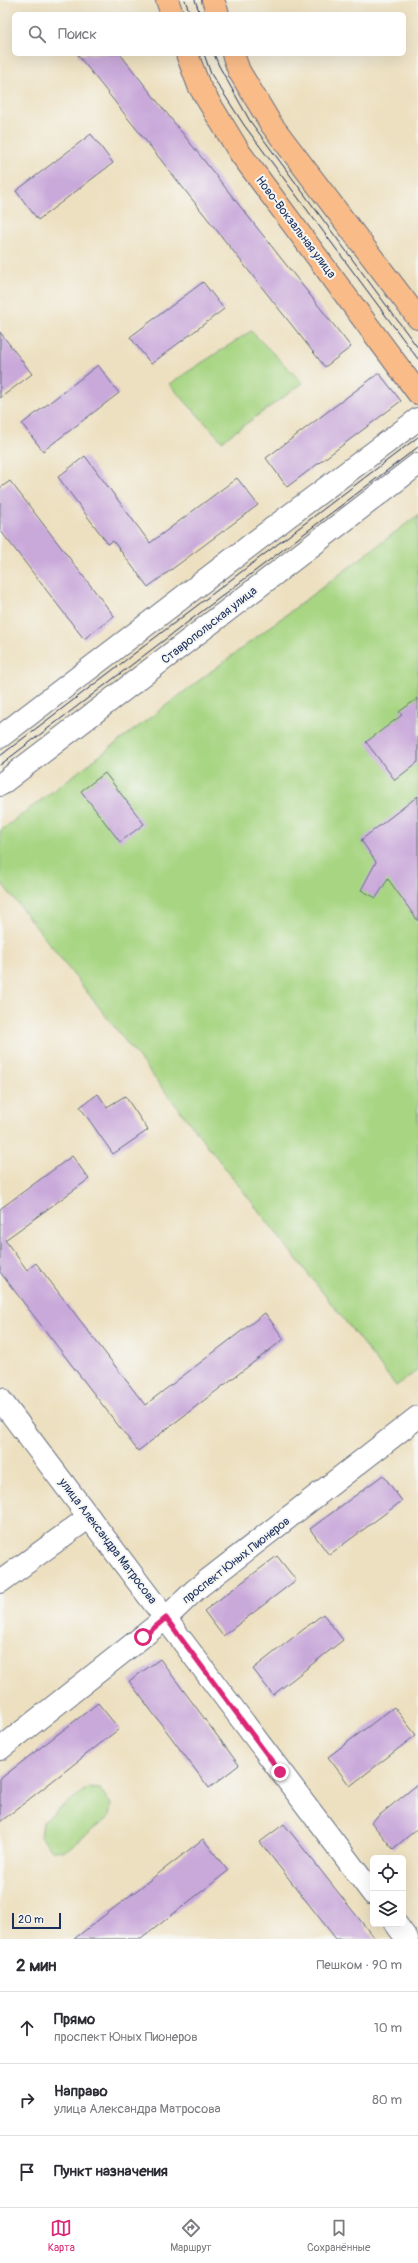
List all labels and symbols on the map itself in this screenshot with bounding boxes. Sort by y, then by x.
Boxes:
street label: Ново-Вокзальная улица [252,173,339,282]
street label: Ставропольская улица [158,583,261,667]
street label: улица Александра Матросова [55,1475,160,1608]
street label: проспект Юных Пионеров [179,1514,293,1607]
route start [134,1628,152,1646]
route end [271,1763,289,1781]
scale bar [12,1911,61,1930]

